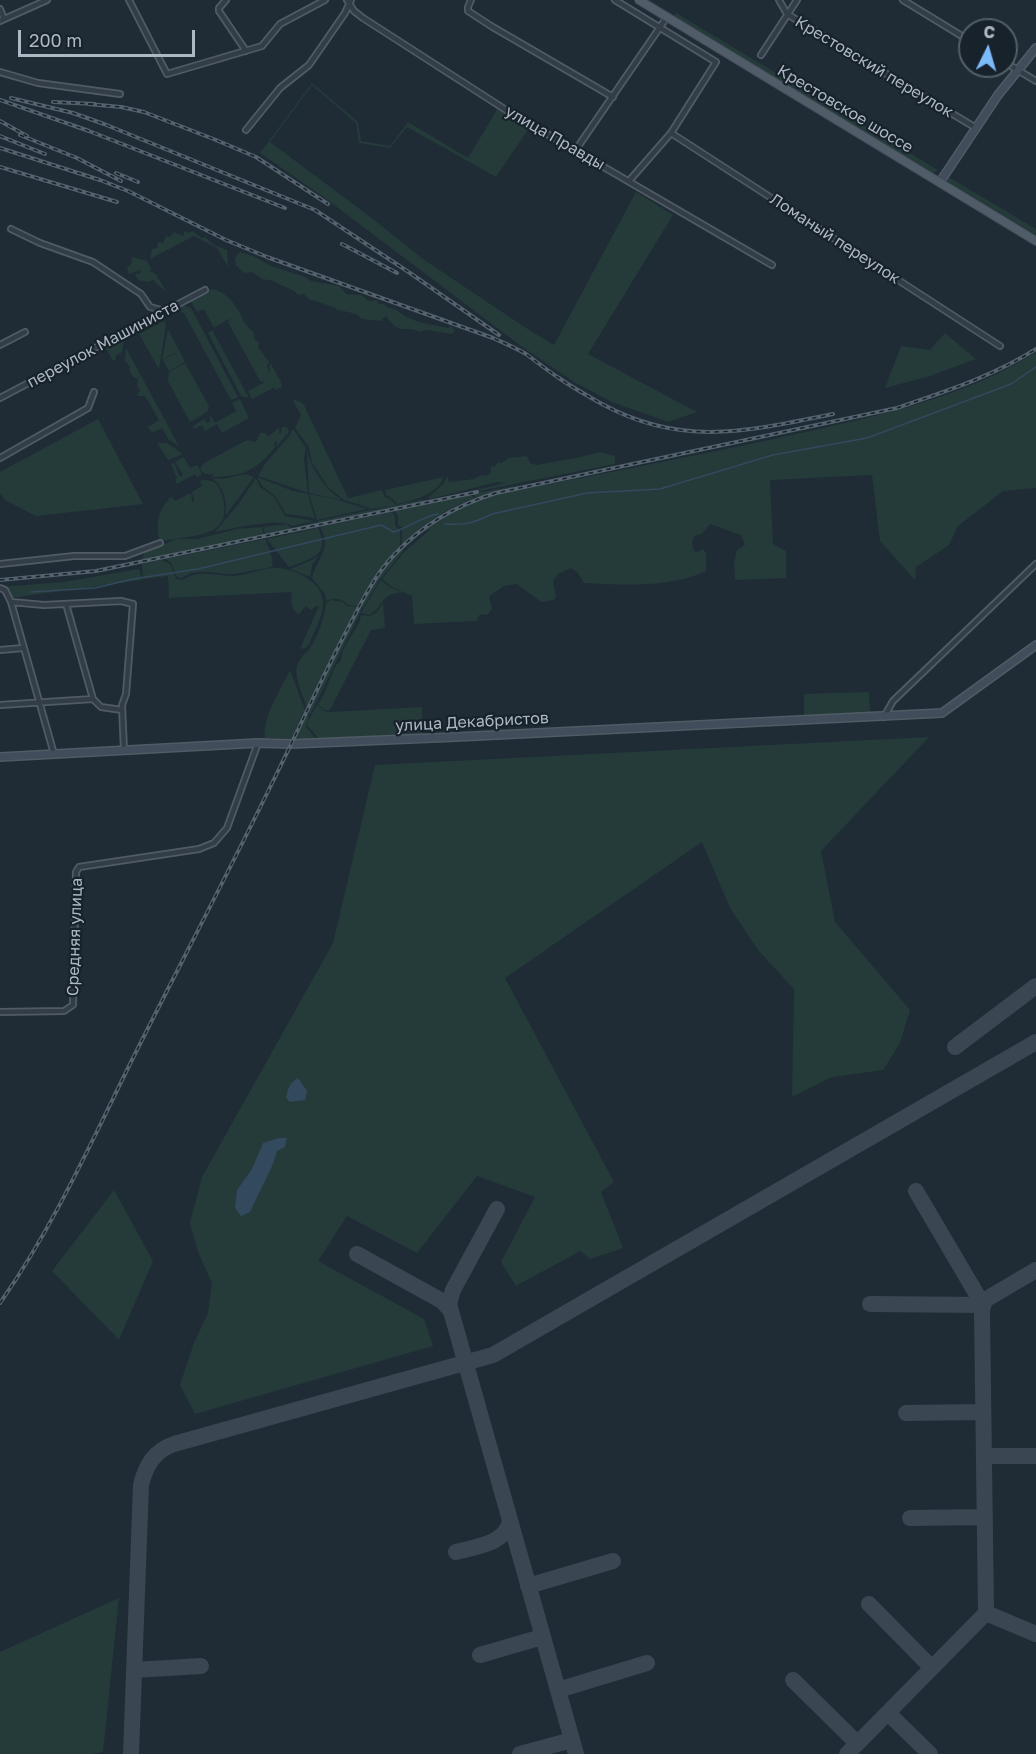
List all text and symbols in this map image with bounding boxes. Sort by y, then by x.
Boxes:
street label: Крестовский переулок [791,12,957,122]
scale bar [21,18,198,56]
north arrow [958,18,1018,78]
text: С [983,22,996,43]
text: 200 m [29,29,82,51]
street label: Крестовское шоссе [774,61,916,157]
street label: улица Правды [502,102,608,174]
street label: Ломаный переулок [766,190,904,288]
street label: переулок Машиниста [24,296,182,392]
street label: улица Декабристов [395,708,549,736]
street label: Средняя улица [63,878,87,996]

